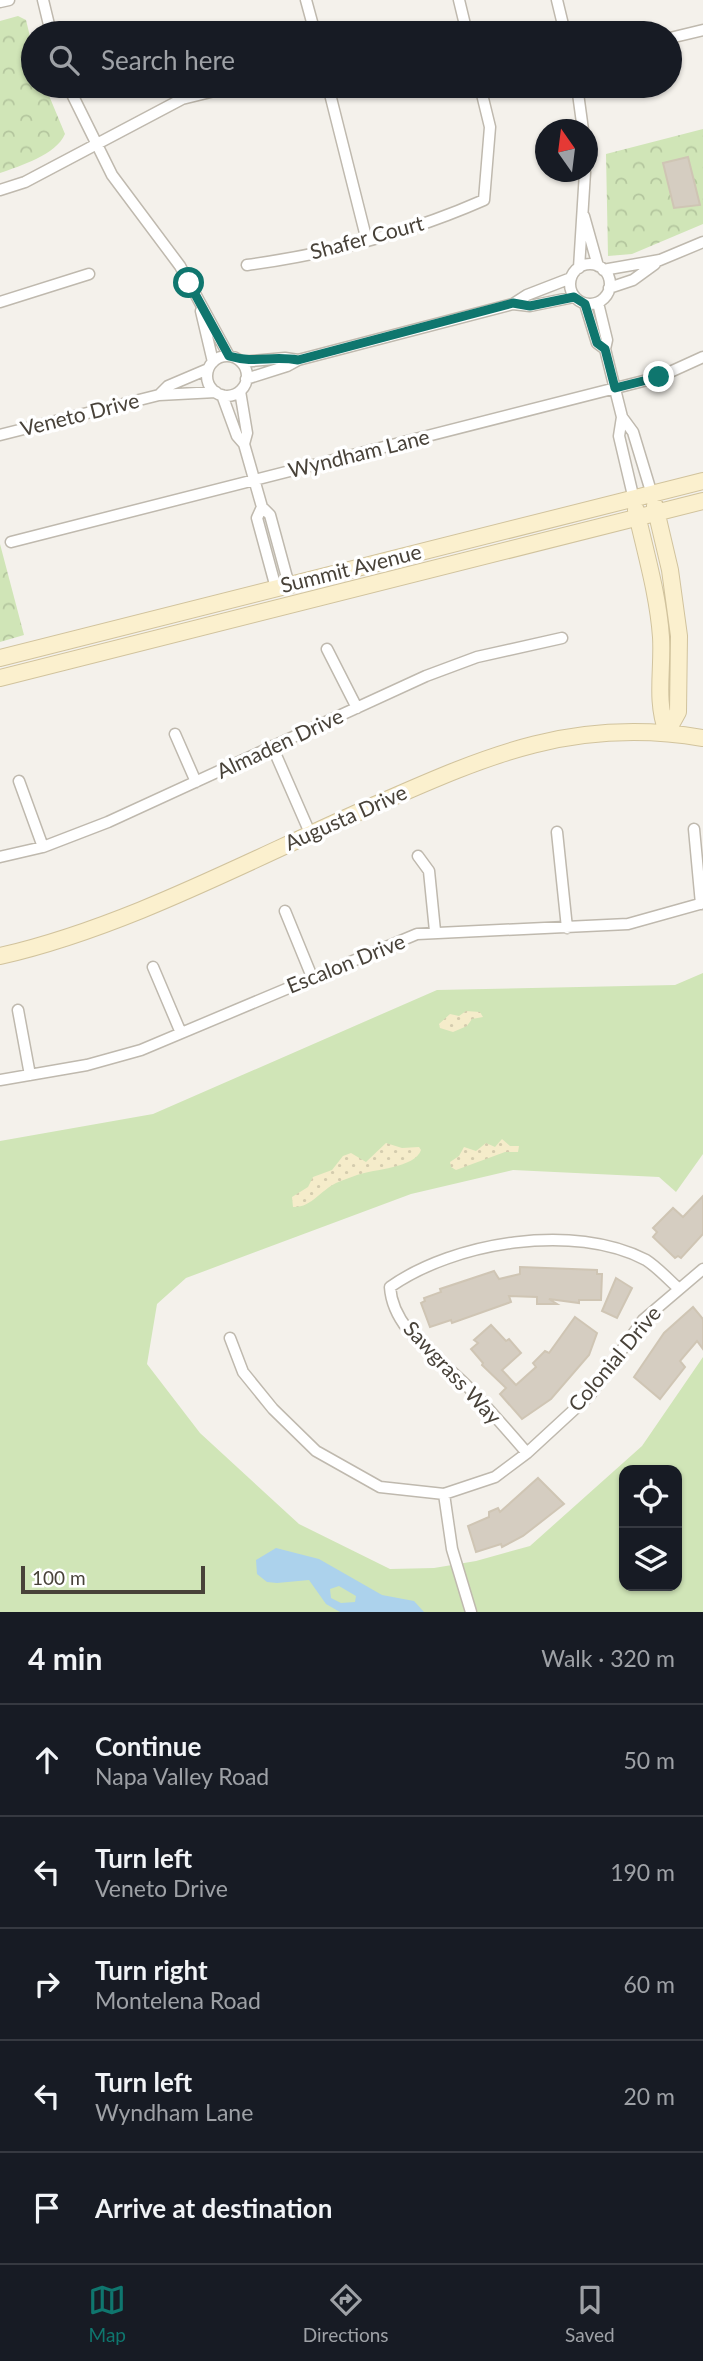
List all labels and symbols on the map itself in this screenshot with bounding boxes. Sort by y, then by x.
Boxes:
north arrow [535,119,598,182]
street label: Shafer Court [307,209,427,264]
route start [173,267,204,298]
route end [643,361,674,392]
street label: Veneto Drive [18,387,142,440]
street label: Wyndham Lane [285,423,432,482]
street label: Summit Avenue [278,538,424,597]
street label: Almaden Drive [212,702,347,783]
street label: Augusta Drive [281,779,410,855]
street label: Escalon Drive [283,928,408,998]
street label: Colonial Drive [562,1300,665,1416]
street label: Sawgrass Way [399,1315,507,1429]
scale bar [21,1563,205,1595]

